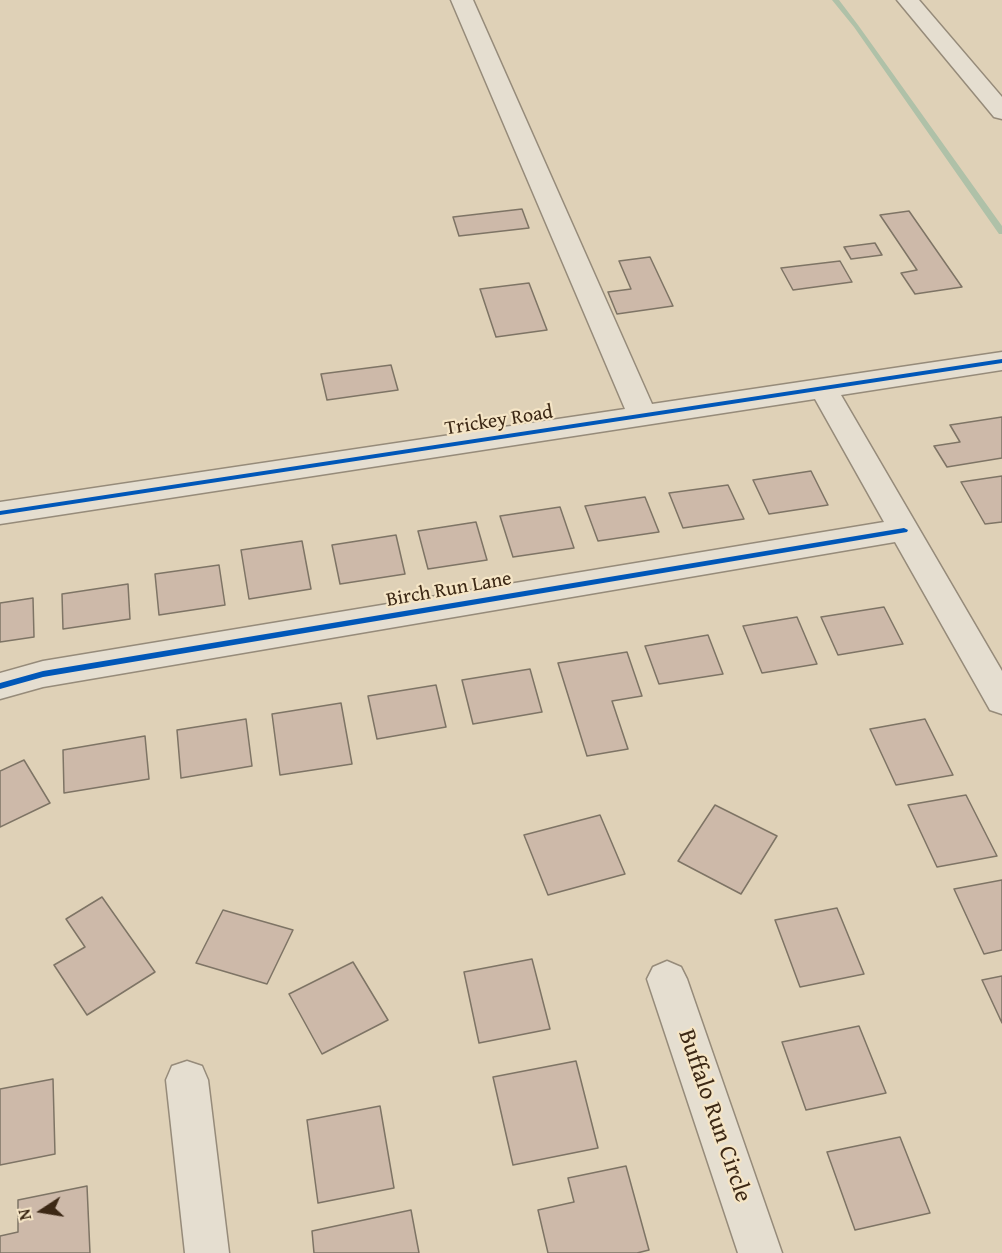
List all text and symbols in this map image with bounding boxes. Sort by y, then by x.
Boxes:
street label: Trickey Road [443,401,555,441]
street label: Birch Run Lane [384,567,514,613]
street label: Buffalo Run Circle [671,1026,757,1206]
north arrow [12,1181,72,1241]
text: N [12,1207,37,1222]

